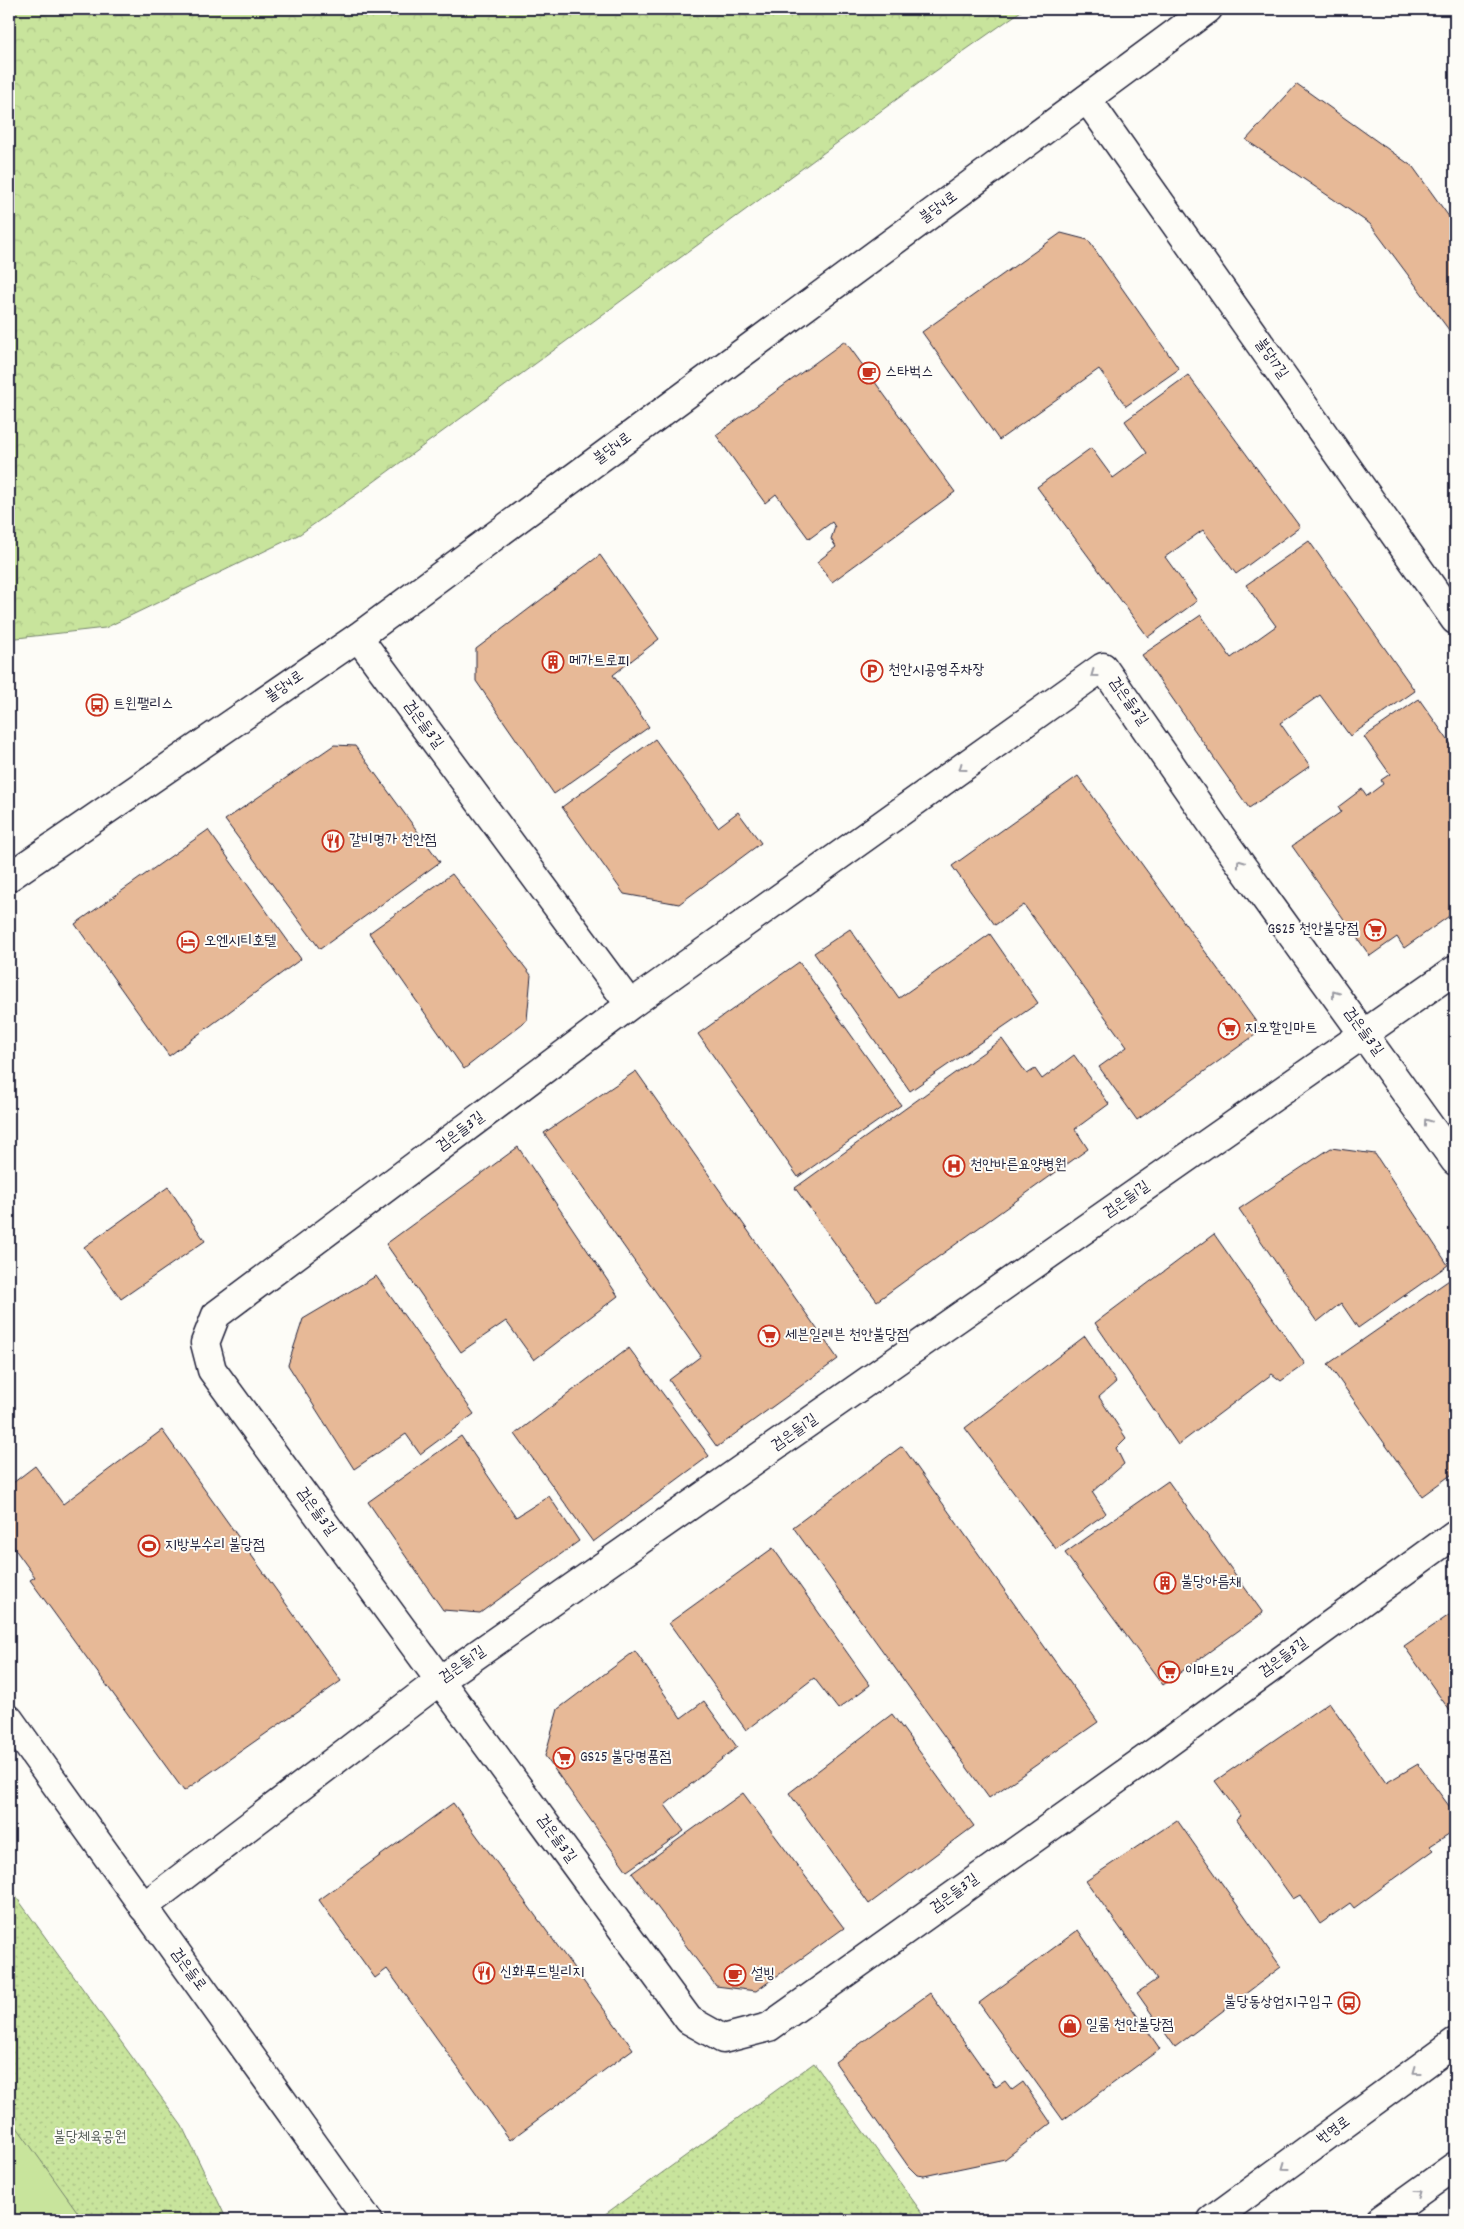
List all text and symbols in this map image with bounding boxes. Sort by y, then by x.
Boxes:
street label: 불당4로 [915,187,963,229]
street label: 불당17길 [1249,334,1293,384]
cafe icon: 스타벅스 [857,361,881,385]
place label: 스타벅스 [885,362,933,384]
street label: 불당4로 [589,428,637,470]
building icon: 메가트로피 [541,650,565,674]
place label: 메가트로피 [569,651,629,673]
parking icon: 천안시공영주차장 [860,659,884,683]
place label: 천안시공영주차장 [888,660,985,682]
street label: 불당4로 [261,666,309,708]
one-way arrow [1090,668,1100,677]
street label: 검은들3길 [1103,673,1153,731]
bus stop icon: 트윈팰리스 [85,693,109,717]
place label: 트윈팰리스 [113,694,173,716]
street label: 검은들3길 [398,696,448,754]
one-way arrow [959,763,968,771]
restaurant icon: 갈비명가 천안점 [321,829,345,853]
place label: 갈비명가 천안점 [349,830,437,852]
one-way arrow [1237,860,1245,869]
supermarket icon: GS25 천안불당점 [1363,918,1387,942]
place label: GS25 천안불당점 [1268,919,1359,941]
hotel icon: 오엔시티호텔 [176,930,200,954]
place label: 오엔시티호텔 [204,931,276,953]
one-way arrow [1332,990,1341,1000]
street label: 검은들3길 [1338,1003,1388,1061]
supermarket icon: 지오할인마트 [1217,1017,1241,1041]
place label: 지오할인마트 [1245,1018,1317,1040]
street label: 검은들3길 [432,1107,490,1157]
one-way arrow [1424,1118,1433,1128]
hospital icon: 천안바른요양병원 [942,1154,966,1178]
place label: 천안바른요양병원 [970,1155,1067,1177]
street label: 검은들1길 [1100,1176,1154,1224]
supermarket icon: 세븐일레븐 천안불당점 [757,1324,781,1348]
place label: 세븐일레븐 천안불당점 [785,1325,909,1347]
street label: 검은들1길 [768,1409,822,1457]
street label: 검은들3길 [291,1483,341,1541]
sports icon: 지방부수리 불당점 [137,1534,161,1558]
place label: 지방부수리 불당점 [165,1535,265,1557]
building icon: 불당아름채 [1153,1571,1177,1595]
place label: 불당아름채 [1181,1572,1241,1594]
street label: 검은들3길 [1255,1633,1313,1683]
street label: 검은들1길 [436,1641,490,1689]
supermarket icon: 이마트24 [1157,1660,1181,1684]
place label: 이마트24 [1185,1661,1234,1683]
supermarket icon: GS25 불당명품점 [552,1746,576,1770]
place label: GS25 불당명품점 [580,1747,671,1769]
street label: 검은들3길 [531,1810,581,1868]
street label: 검은들3길 [926,1869,984,1919]
street label: 검은들로 [165,1944,211,1996]
restaurant icon: 신화푸드빌리지 [472,1961,496,1985]
place label: 신화푸드빌리지 [500,1962,585,1984]
cafe icon: 설빙 [723,1963,747,1987]
place label: 설빙 [751,1964,775,1986]
bus stop icon: 불당동상업지구입구 [1337,1991,1361,2015]
place label: 불당동상업지구입구 [1224,1992,1333,2014]
shop icon: 일룸 천안불당점 [1058,2014,1082,2038]
place label: 일룸 천안불당점 [1086,2015,1174,2037]
one-way arrow [1412,2065,1422,2074]
street label: 번영로 [1313,2111,1355,2151]
park label: 불당체육공원 [54,2127,126,2149]
one-way arrow [1281,2161,1291,2170]
one-way arrow [1412,2190,1422,2199]

